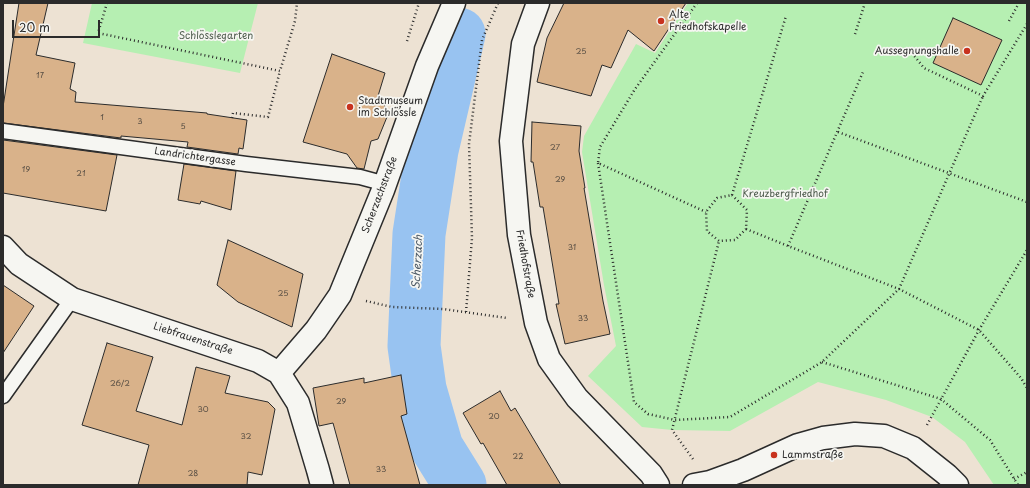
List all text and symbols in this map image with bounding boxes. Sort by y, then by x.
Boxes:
place label: Alte Friedhofskapelle [669,9,746,32]
scale bar [14,12,102,38]
marker: Alte Friedhofskapelle [656,16,666,26]
text: 20 m [19,18,50,36]
park label: Schlösslegarten [179,30,253,42]
place label: Aussegnungshalle [875,45,959,57]
marker: Aussegnungshalle [962,46,972,56]
house number: 25 [576,47,586,57]
house number: 17 [36,71,44,81]
place label: Stadtmuseum im Schlössle [358,95,423,118]
marker: Stadtmuseum im Schlössle [345,102,355,112]
house number: 1 [100,113,104,123]
house number: 3 [137,117,143,127]
house number: 5 [180,122,186,132]
house number: 27 [550,143,560,153]
street label: Landrichtergasse [153,145,237,169]
street label: Scherzachstraße [360,155,400,235]
house number: 19 [22,165,30,175]
house number: 21 [76,169,86,179]
house number: 29 [555,175,565,185]
park label: Kreuzbergfriedhof [742,188,828,200]
street label: Friedhofstraße [513,229,537,299]
water label: Scherzach [410,235,426,289]
house number: 31 [568,243,576,253]
house number: 25 [278,289,288,299]
house number: 33 [578,314,588,324]
street label: Liebfrauenstraße [152,321,234,357]
house number: 26/2 [110,379,130,389]
house number: 29 [336,397,346,407]
house number: 30 [197,405,209,415]
house number: 20 [488,412,500,422]
house number: 32 [241,432,251,442]
place label: Lammstraße [782,449,843,461]
marker: Lammstraße [769,450,779,460]
house number: 22 [513,452,523,462]
house number: 33 [376,465,386,475]
house number: 28 [188,469,198,479]

